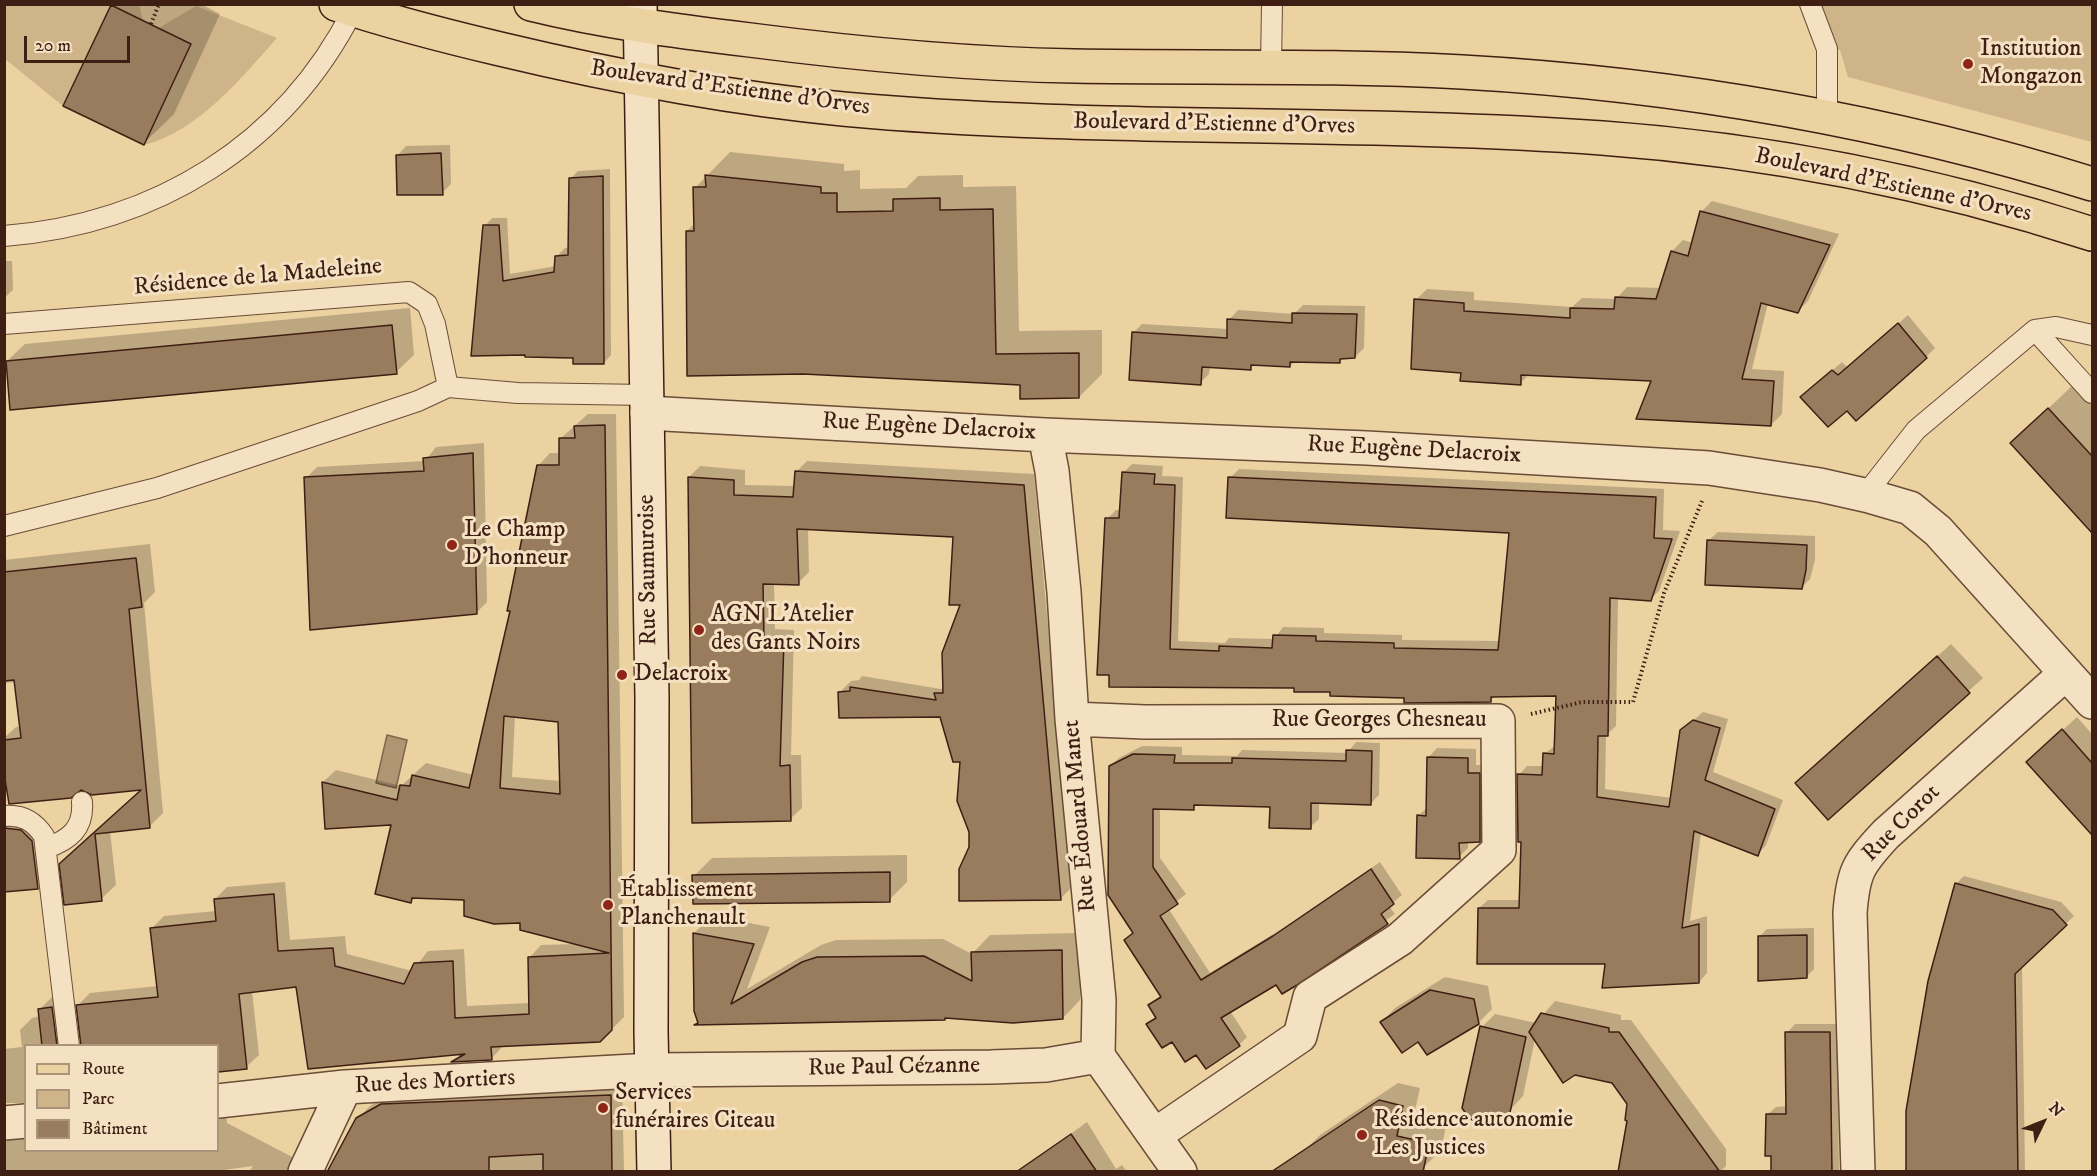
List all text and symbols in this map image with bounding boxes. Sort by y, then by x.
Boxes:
scale bar [27,24,134,62]
text: 20 m [35,35,71,57]
place label: Institution Mongazon [1980,36,2082,92]
street label: Boulevard d'Estienne d'Orves [588,55,872,123]
marker: Institution Mongazon [1961,57,1975,71]
street label: Boulevard d'Estienne d'Orves [1073,108,1355,142]
street label: Boulevard d'Estienne d'Orves [1752,143,2034,229]
street label: Résidence de la Madeleine [133,253,383,303]
street label: Rue Eugène Delacroix [821,408,1037,448]
street label: Rue Eugène Delacroix [1306,431,1522,471]
street label: Rue Saumuroise [633,494,665,646]
place label: Le Champ D'honneur [464,517,568,573]
marker: Le Champ D'honneur [445,538,459,552]
place label: AGN L'Atelier des Gants Noirs [711,602,860,658]
marker: AGN L'Atelier des Gants Noirs [692,623,706,637]
place label: Delacroix [634,661,728,689]
marker: Delacroix [615,668,629,682]
street label: Rue Georges Chesneau [1271,707,1487,735]
street label: Rue Édouard Manet [1058,718,1104,914]
street label: Rue Corot [1857,779,1947,869]
place label: Établissement Planchenault [620,877,753,933]
marker: Établissement Planchenault [601,898,615,912]
legend [24,1044,219,1152]
street label: Rue Paul Cézanne [808,1052,980,1084]
text: Route [82,1058,125,1080]
street label: Rue des Mortiers [354,1064,516,1102]
place label: Services funéraires Citeau [615,1080,775,1136]
text: Parc [82,1088,114,1110]
north arrow [2013,1092,2073,1152]
text: N [2044,1098,2068,1121]
marker: Services funéraires Citeau [596,1101,610,1115]
place label: Résidence autonomie Les Justices [1374,1107,1573,1163]
text: Bâtiment [82,1118,147,1140]
marker: Résidence autonomie Les Justices [1355,1128,1369,1142]

